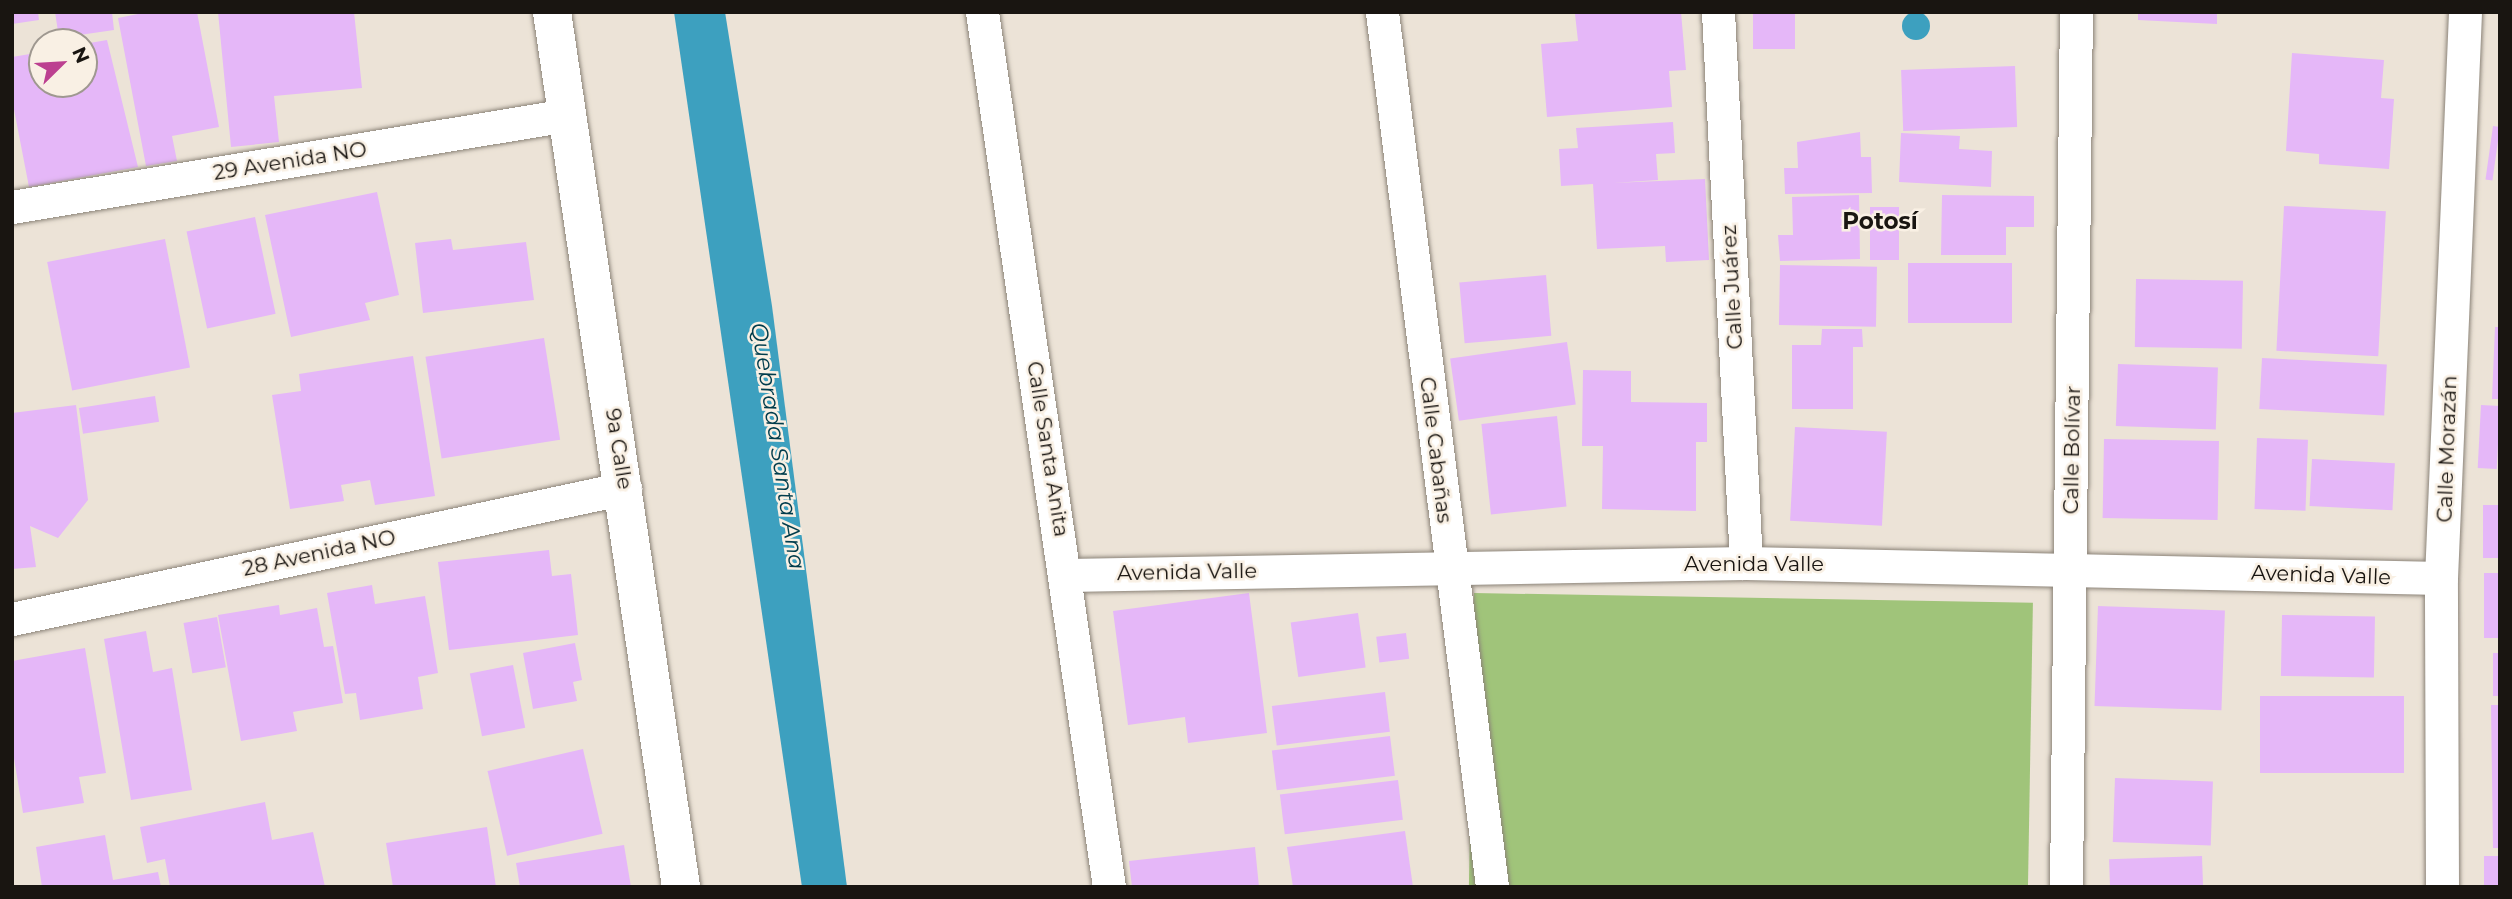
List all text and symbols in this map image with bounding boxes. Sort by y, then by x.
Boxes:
north arrow [28,28,98,98]
text: N [67,43,94,67]
street label: 29 Avenida NO [211,136,369,186]
district label: Potosí [1842,207,1918,235]
street label: Calle Juárez [1716,224,1748,350]
water label: Quebrada Santa Ana [745,321,811,571]
street label: Calle Santa Anita [1022,359,1074,539]
street label: Calle Cabañas [1415,375,1457,525]
street label: Calle Morazán [2432,375,2462,523]
street label: Calle Bolívar [2058,385,2086,515]
street label: 9a Calle [600,407,638,491]
street label: 28 Avenida NO [240,524,398,582]
street label: Avenida Valle [1684,551,1824,577]
street label: Avenida Valle [1117,558,1257,586]
street label: Avenida Valle [2251,560,2391,590]

